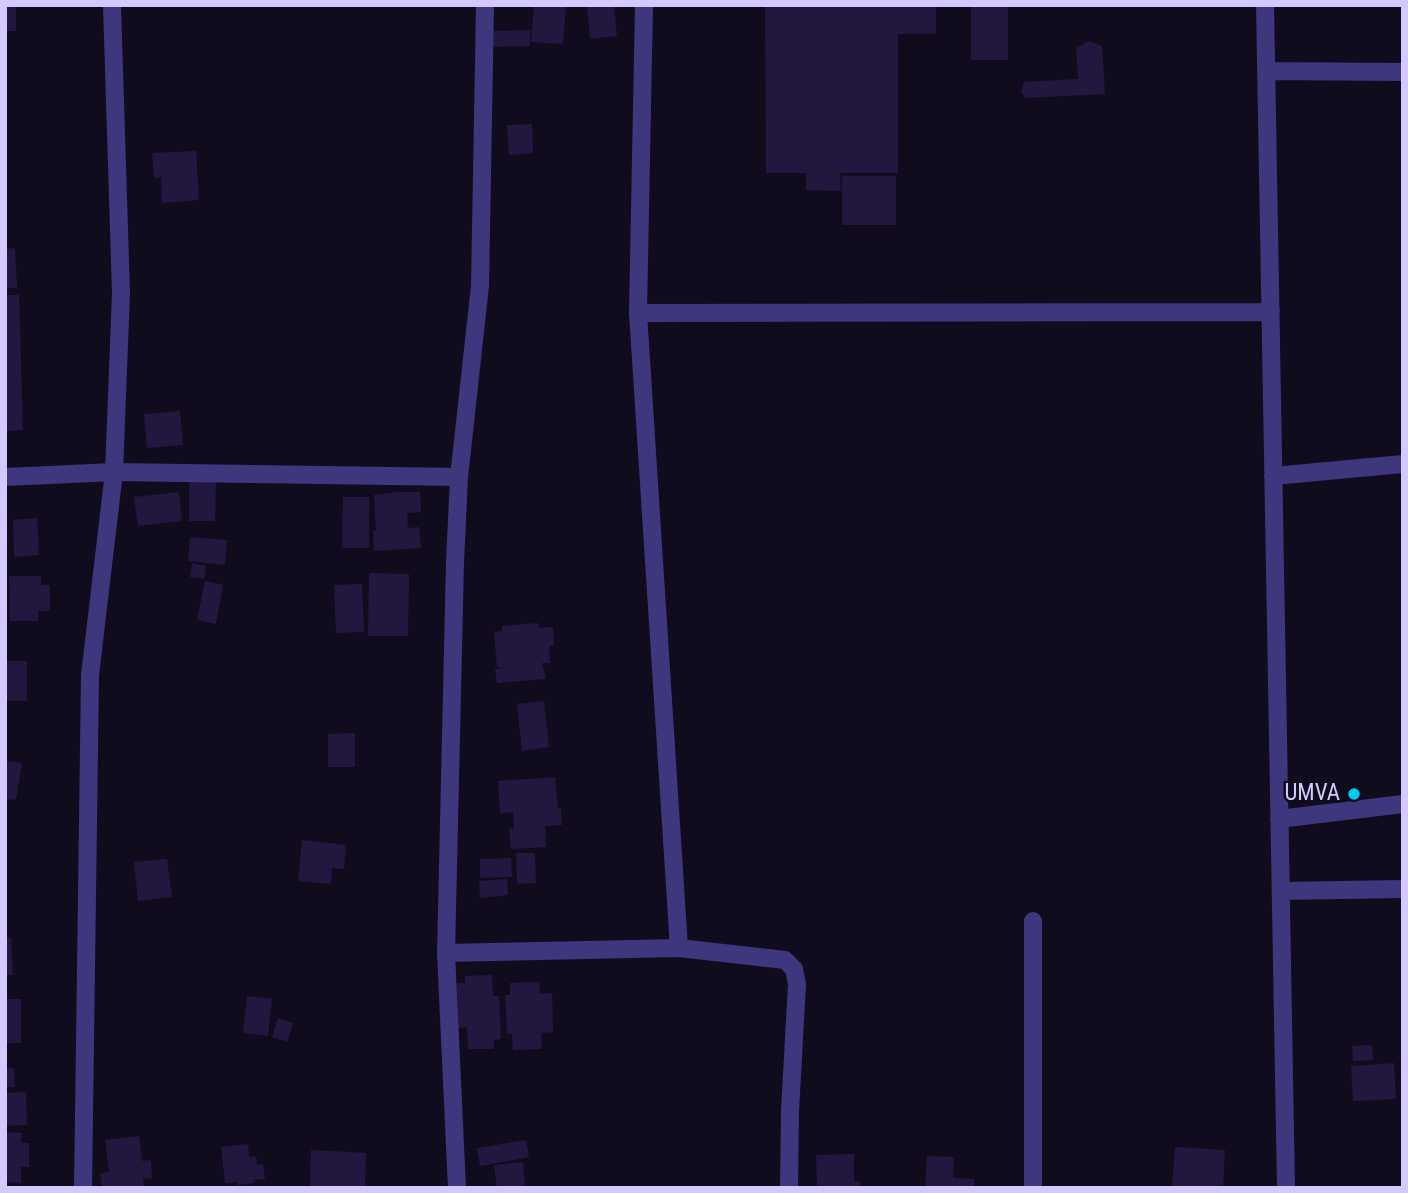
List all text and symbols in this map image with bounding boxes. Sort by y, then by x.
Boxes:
place label: UMVA [1284,780,1340,808]
marker: UMVA [1346,786,1362,802]

